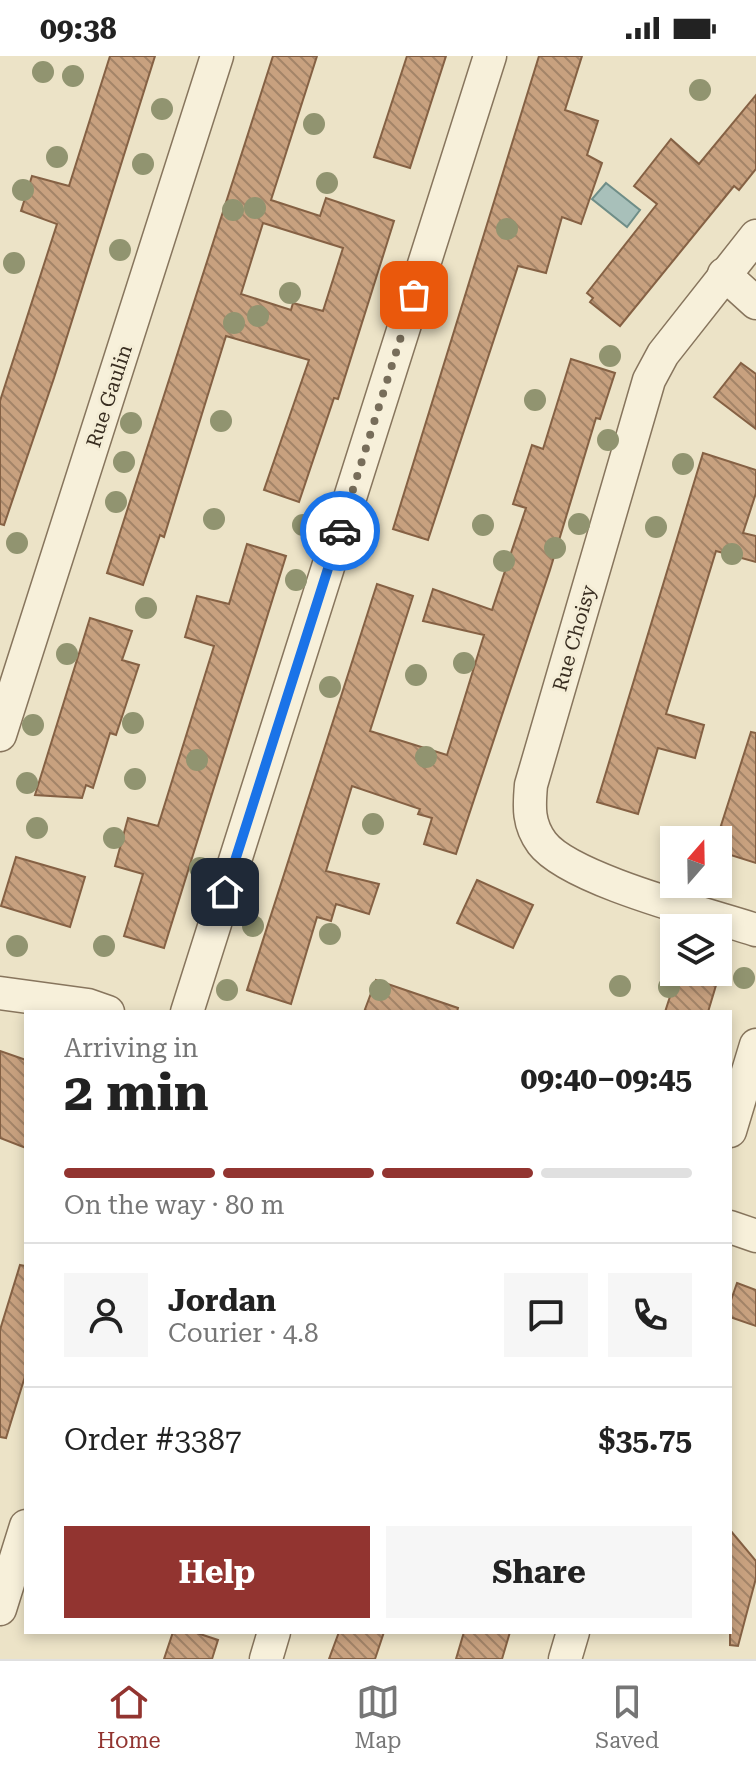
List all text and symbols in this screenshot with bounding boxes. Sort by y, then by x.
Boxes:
text: 09:38 [40,11,117,46]
pin [380,261,448,329]
icon: bag [392,273,436,317]
street label: Rue Gaulin [81,342,137,450]
courier [300,491,380,571]
icon: car [318,509,362,553]
street label: Rue Choisy [547,582,601,694]
north arrow [660,826,732,898]
map controls [660,826,732,986]
pin [191,858,259,926]
icon: home [203,870,247,914]
button: layers [660,914,732,986]
text: Arriving in [64,1033,198,1063]
text: 09:40–09:45 [520,1061,692,1096]
text: 2 min [64,1062,209,1123]
text: On the way · 80 m [64,1190,284,1220]
button: person [64,1273,148,1357]
button: chat [504,1273,588,1357]
button: phone [608,1273,692,1357]
text: Jordan [168,1283,276,1318]
text: Courier · 4.8 [168,1318,318,1348]
text: Order #3387 [64,1422,242,1457]
text: $35.75 [599,1422,692,1457]
button: Help [64,1526,370,1618]
button: Share [386,1526,692,1618]
tab: Home [97,1680,161,1753]
tab: Map [354,1680,402,1753]
tab: Saved [595,1680,659,1753]

